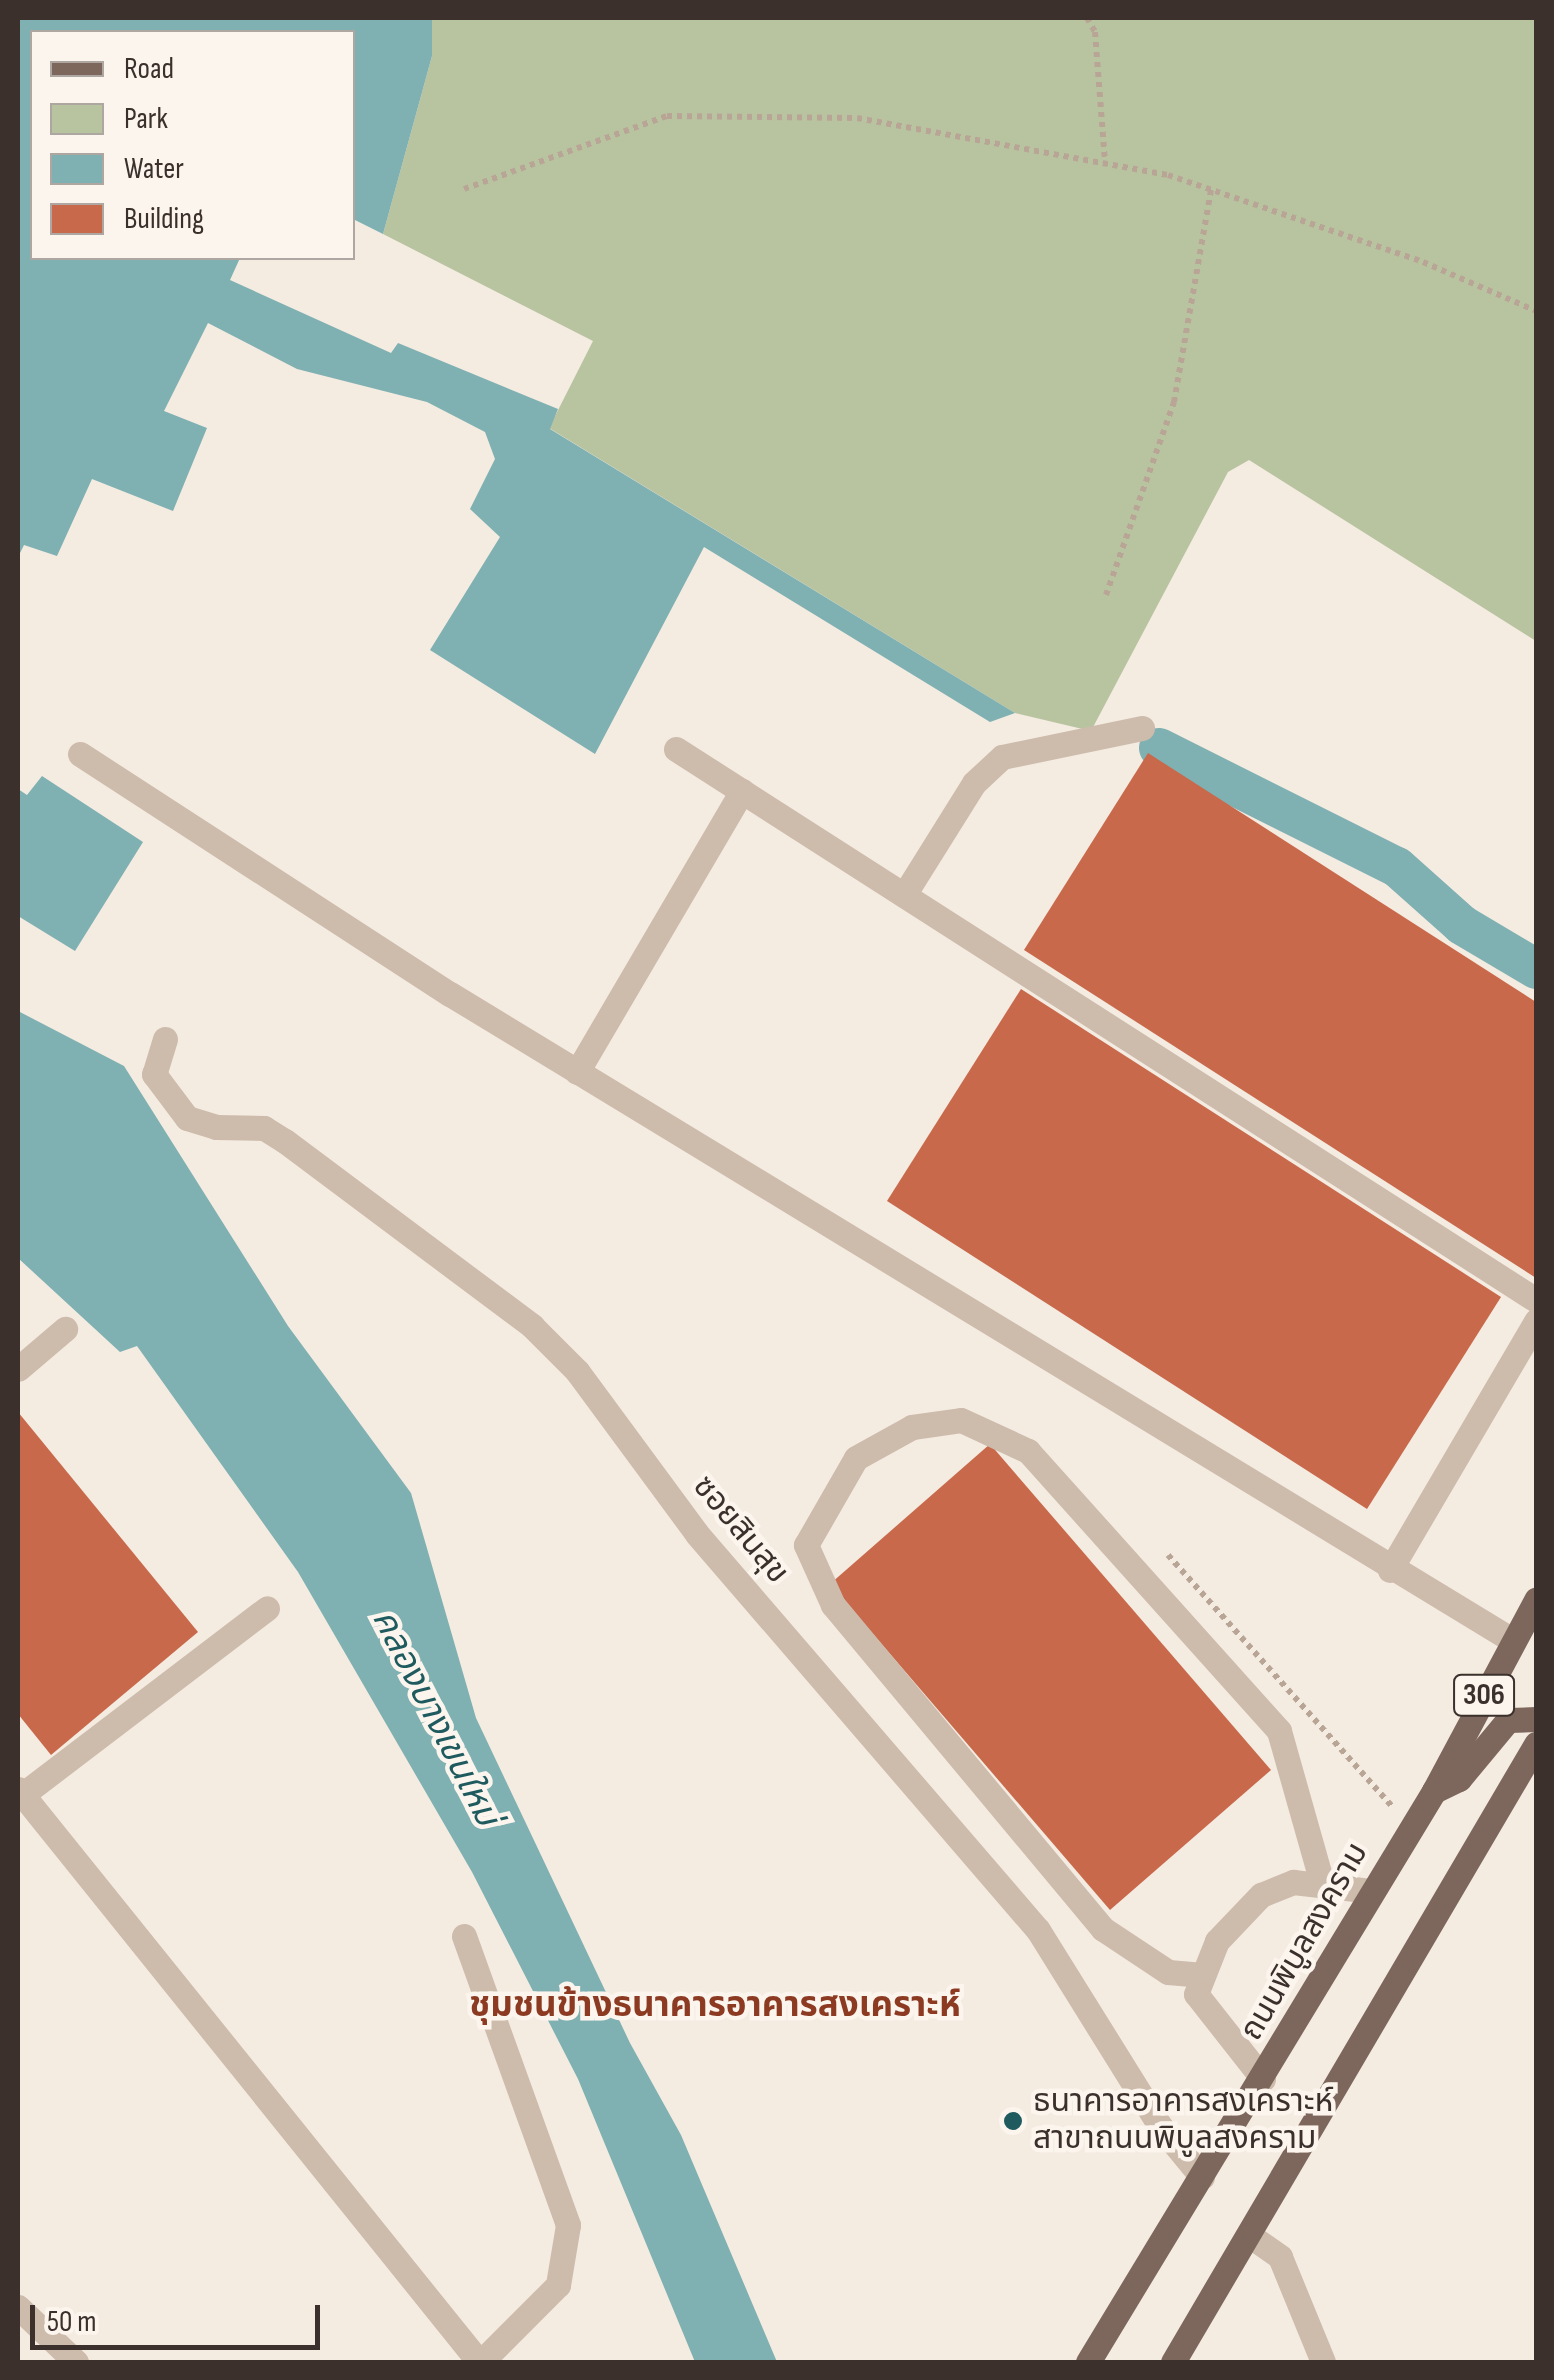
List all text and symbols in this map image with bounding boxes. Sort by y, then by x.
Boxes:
legend [30,30,355,260]
text: Road [124,51,174,87]
text: Park [124,101,168,137]
text: Water [124,151,184,187]
text: Building [124,201,204,237]
street label: ซอยสินสุข [684,1468,796,1592]
water label: คลองบางเขนใหม่ [362,1603,508,1833]
road number: 306 [1452,1670,1516,1720]
street label: ถนนพิบูลสงคราม [1233,1836,1377,2048]
district label: ชุมชนข้างธนาคารอาคารสงเคราะห์ [469,1985,961,2027]
place label: ธนาคารอาคารสงเคราะห์ สาขาถนนพิบูลสงคราม [1033,2084,1333,2159]
marker: ธนาคารอาคารสงเคราะห์ สาขาถนนพิบูลสงคราม [1002,2110,1024,2132]
scale bar [35,2285,325,2347]
text: 50 m [47,2304,96,2340]

